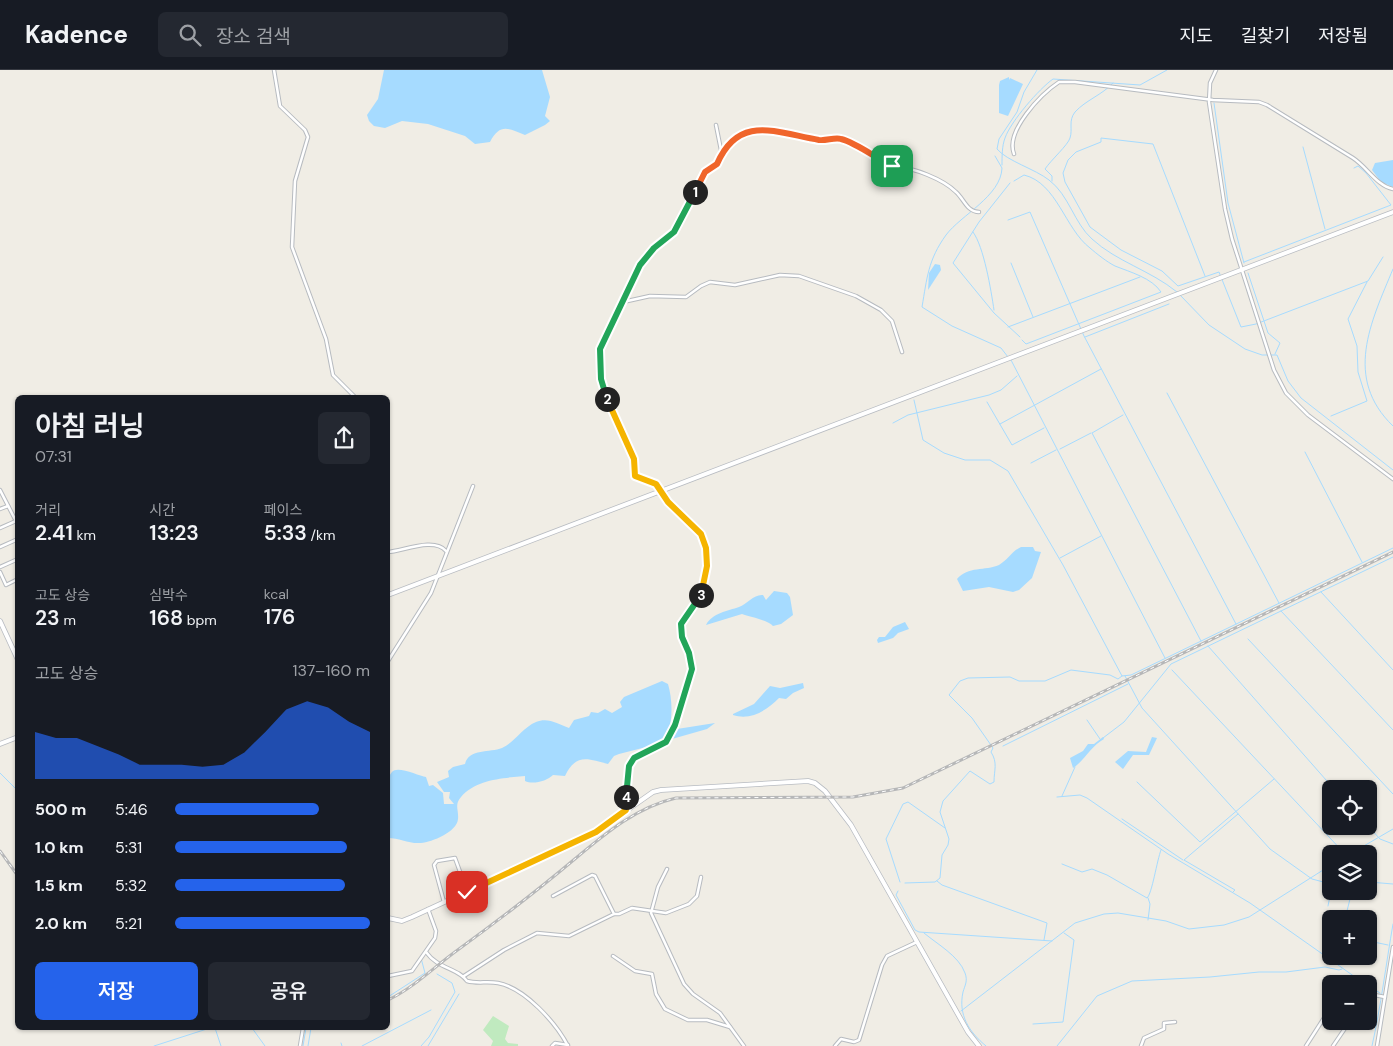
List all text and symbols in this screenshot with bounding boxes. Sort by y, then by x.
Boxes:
search box [158,12,508,57]
text: Kadence [25,19,128,50]
icon: search [176,21,204,49]
text: 장소 검색 [216,24,291,49]
text: 지도 [1180,24,1213,48]
text: 길찾기 [1241,24,1290,48]
text: 저장됨 [1318,24,1368,48]
pin [871,145,913,187]
icon: arrive [878,152,906,180]
pin: 1 [682,180,708,204]
text: 1 [693,183,698,201]
pin: 2 [594,386,620,412]
text: 2 [603,390,612,408]
text: 아침 러닝 [35,408,145,445]
button: share [318,412,370,464]
text: 07:31 [35,446,72,467]
text: 거리 [35,501,61,519]
text: 시간 [149,501,175,519]
text: 페이스 [264,501,302,519]
text: 2.41 [35,519,73,547]
text: 13:23 [149,519,199,547]
text: 5:33 [264,519,307,547]
text: km [73,526,96,544]
text: /km [307,526,336,544]
pin: 3 [688,582,714,608]
text: kcal [264,585,289,603]
text: 고도 상승 [35,586,90,604]
text: 심박수 [149,586,188,604]
text: 3 [697,586,706,604]
text: 176 [264,603,295,631]
text: 23 [35,604,60,632]
text: 168 [149,604,183,632]
text: m [60,611,76,629]
text: bpm [183,611,217,629]
text: 137–160 m [293,660,370,681]
text: 고도 상승 [35,663,98,684]
map controls [1322,780,1377,1030]
button: locate [1322,780,1377,835]
pin: 4 [614,784,638,810]
text: 4 [622,788,631,806]
text: 500 m [35,799,86,820]
text: 5:46 [115,799,148,820]
text: 1.0 km [35,837,84,858]
text: 5:31 [115,837,142,858]
button: layers [1322,845,1377,900]
pin [446,871,488,913]
text: 1.5 km [35,875,83,896]
text: 5:32 [115,875,147,896]
icon: check [453,878,481,906]
button: + [1322,910,1377,965]
text: 2.0 km [35,913,87,934]
text: 5:21 [115,913,142,934]
button: 저장 [35,962,198,1020]
button: 공유 [208,962,370,1020]
button: − [1322,975,1377,1030]

